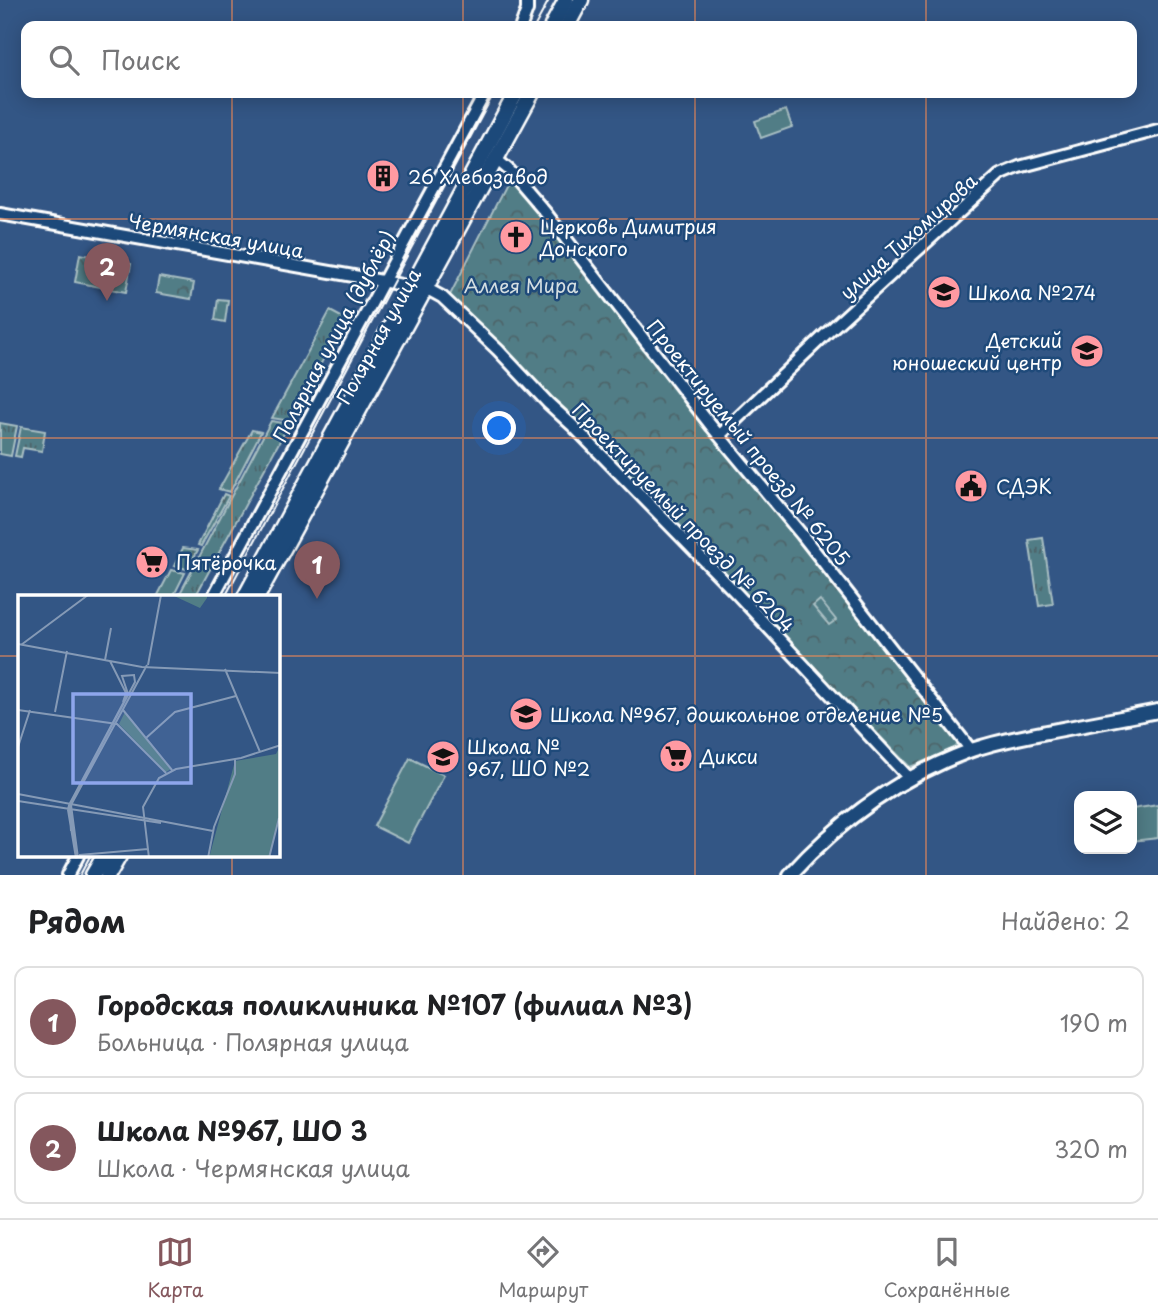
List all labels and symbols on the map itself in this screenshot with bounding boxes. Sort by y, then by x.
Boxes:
building icon: 26 Хлебозавод [364,157,402,195]
place label: 26 Хлебозавод [408,162,548,190]
street label: улица Тихомирова [833,167,983,305]
street label: Чермянская улица [126,206,306,264]
place label: Церковь Димитрия Донского [539,212,717,262]
church icon: Церковь Димитрия Донского [497,218,535,256]
street label: Полярная улица (дублёр) [267,226,399,446]
pin: 2 [84,243,130,301]
street label: Полярная улица [331,264,425,408]
park label: Аллея Мира [464,271,578,299]
school or university icon: Школа №274 [925,273,963,311]
place label: Школа №274 [968,278,1096,306]
street label: Проектируемый проезд № 6205 [641,313,857,571]
place label: Детский юношеский центр [892,326,1062,376]
school or university icon: Детский юношеский центр [1068,332,1106,370]
street label: Проектируемый проезд № 6204 [567,396,801,638]
your location [482,411,516,445]
public building icon: СДЭК [952,467,990,505]
place label: СДЭК [996,472,1052,500]
pin: 1 [294,541,340,599]
supermarket icon: Пятёрочка [133,543,171,581]
place label: Пятёрочка [176,548,277,576]
inset map [18,595,280,858]
school or university icon: Школа №967, дошкольное отделение №5 [507,695,545,733]
place label: Школа №967, дошкольное отделение №5 [550,700,943,728]
place label: Школа № 967, ШО №2 [467,732,590,782]
supermarket icon: Дикси [657,737,695,775]
school or university icon: Школа № 967, ШО №2 [424,738,462,776]
place label: Дикси [699,742,758,770]

